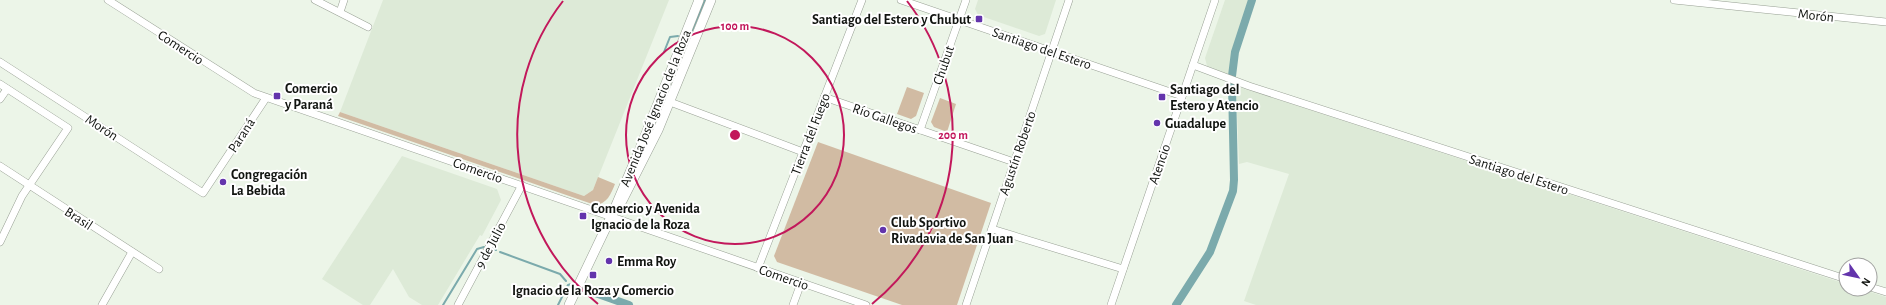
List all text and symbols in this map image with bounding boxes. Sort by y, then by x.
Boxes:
street label: Morón [1797,7,1835,25]
place label: Santiago del Estero y Chubut [812,13,971,27]
marker: Santiago del Estero y Chubut [974,14,984,24]
text: 100 m [721,20,749,32]
street label: Santiago del Estero [990,25,1093,72]
street label: Avenida José Ignacio de la Roza [618,27,694,189]
street label: Comercio [155,28,206,68]
street label: Chubut [931,43,957,87]
place label: Comercio y Paraná [284,82,338,112]
place label: Santiago del Estero y Atencio [1170,83,1259,113]
marker: Comercio y Paraná [272,91,282,101]
street label: Tierra del Fuego [789,91,833,177]
marker: Santiago del Estero y Atencio [1157,92,1167,102]
street label: Río Gallegos [851,101,919,136]
street label: Agustín Roberto [997,109,1039,197]
street label: Morón [83,112,120,144]
street label: Paraná [226,116,258,155]
place label: Guadalupe [1165,117,1227,131]
marker: Guadalupe [1152,118,1162,128]
centre of rings [728,128,742,142]
text: 200 m [938,129,968,141]
street label: Atencio [1147,142,1173,186]
street label: Santiago del Estero [1467,152,1570,198]
street label: Comercio [451,156,504,186]
place label: Congregación La Bebida [231,168,307,198]
marker: Congregación La Bebida [218,177,228,187]
place label: Comercio y Avenida Ignacio de la Roza [591,202,700,232]
street label: Brasil [62,205,95,233]
marker: Comercio y Avenida Ignacio de la Roza [578,211,588,221]
place label: Club Sportivo Rivadavia de San Juan [891,216,1013,246]
street label: 9 de Julio [473,220,509,271]
marker: Club Sportivo Rivadavia de San Juan [878,225,888,235]
place label: Emma Roy [617,255,677,269]
marker: Emma Roy [604,256,614,266]
north arrow [1838,257,1878,297]
street label: Comercio [757,263,810,293]
marker: Ignacio de la Roza y Comercio [588,270,598,280]
text: N [1859,276,1873,288]
place label: Ignacio de la Roza y Comercio [512,284,674,298]

